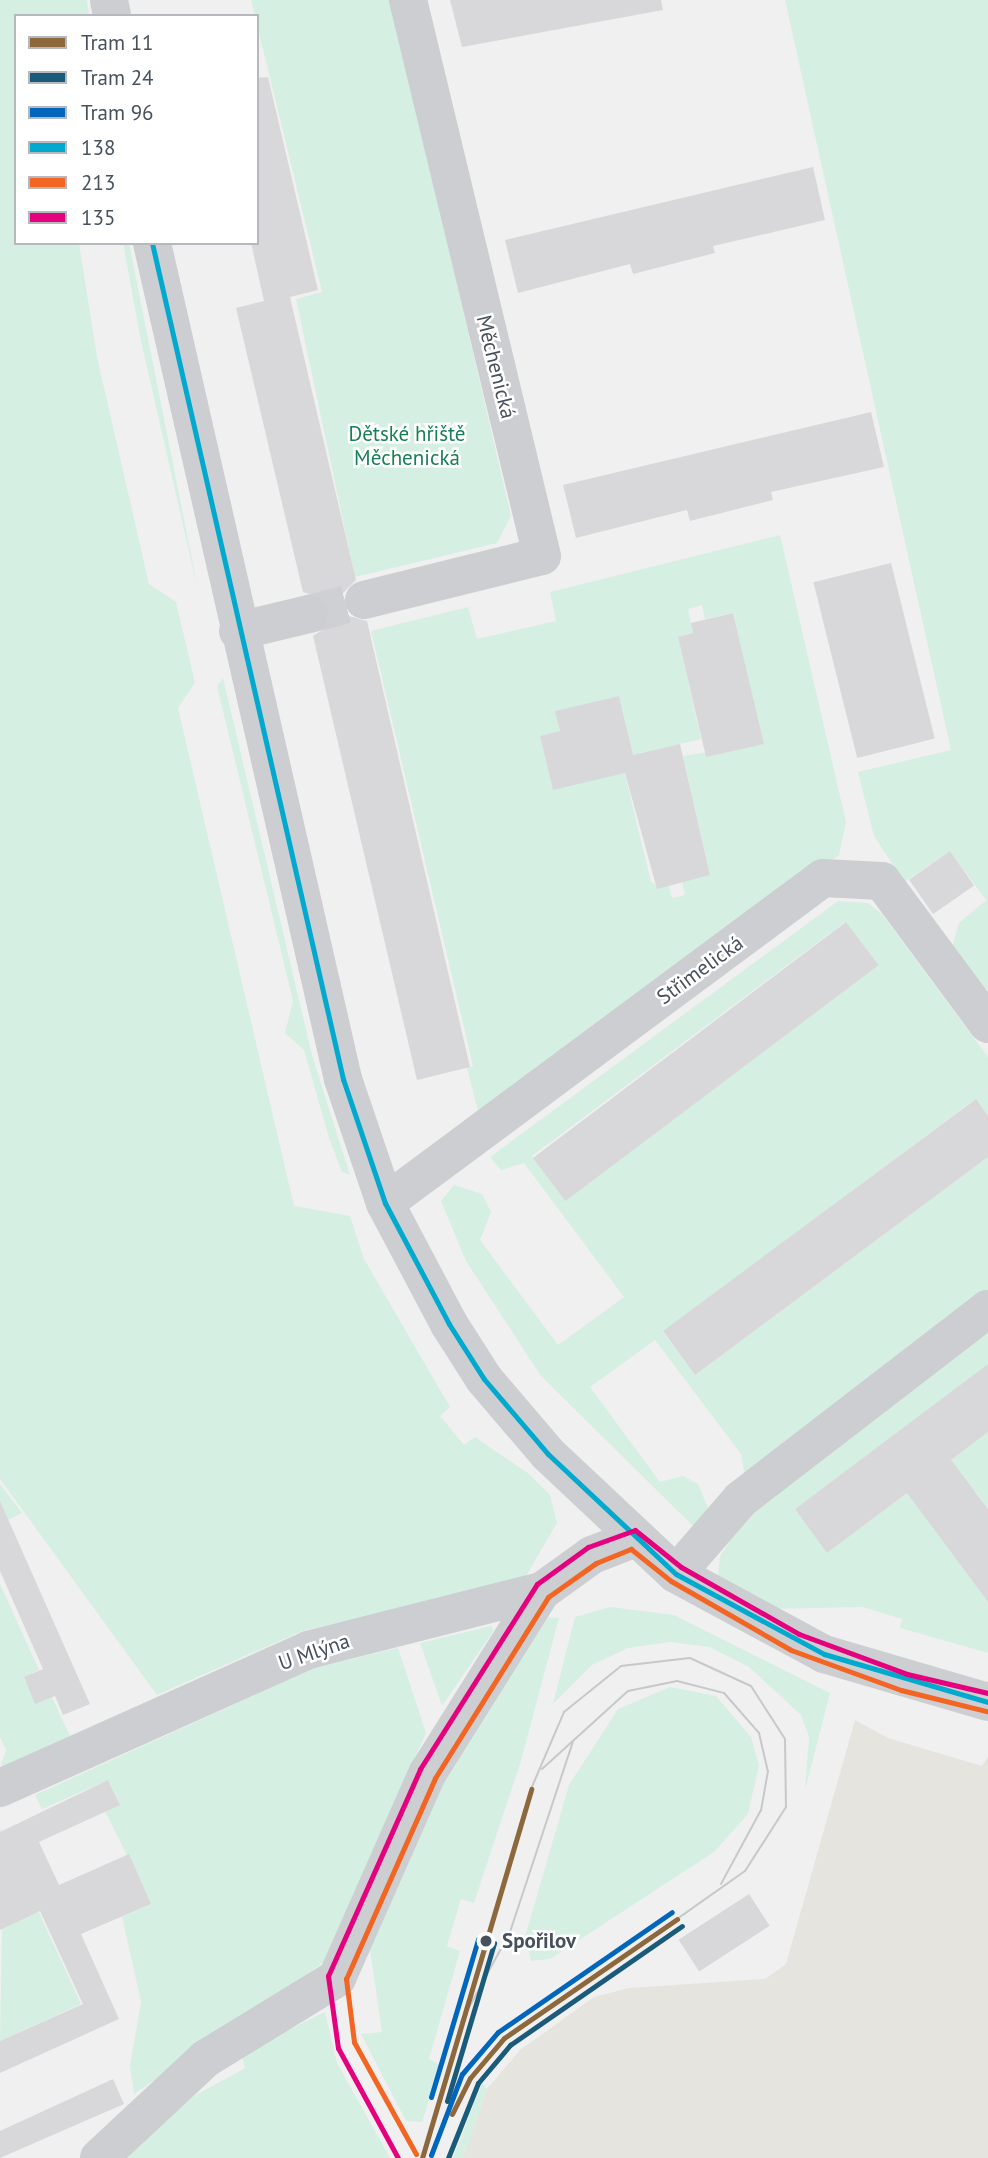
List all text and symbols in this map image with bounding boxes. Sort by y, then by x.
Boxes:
legend [14,14,259,245]
text: Tram 11 [81,29,154,56]
text: Tram 24 [81,64,154,91]
text: Tram 96 [81,99,154,126]
text: 138 [81,134,115,161]
text: 213 [81,169,115,196]
text: 135 [81,204,115,231]
street label: Měchenická [471,313,521,421]
park label: Dětské hřiště Měchenická [348,421,466,471]
street label: Střimelická [652,930,748,1010]
street label: U Mlýna [275,1628,353,1676]
place label: Spořilov [502,1928,576,1954]
marker: Spořilov [476,1931,496,1951]

